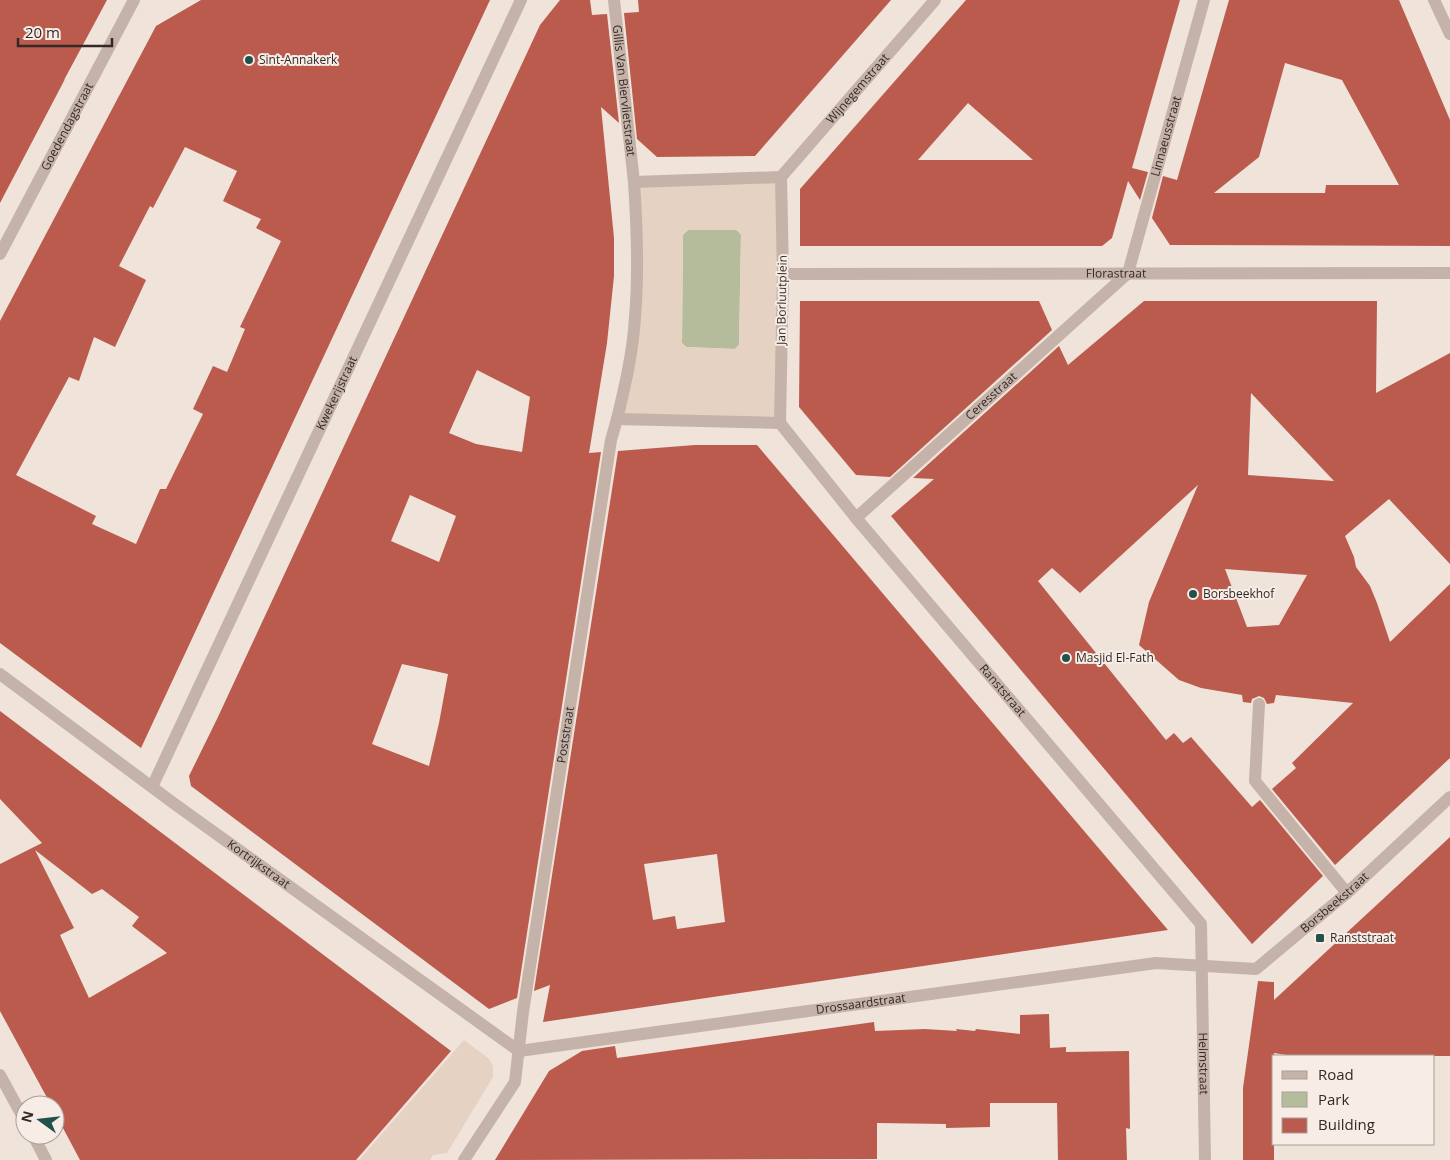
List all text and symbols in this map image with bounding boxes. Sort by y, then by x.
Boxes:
scale bar [18,15,111,47]
text: 20 m [25,22,60,42]
street label: Gillis Van Biervlietstraat [609,24,640,157]
street label: Wijnegemstraat [822,50,893,127]
place label: Sint-Annakerk [259,51,338,68]
marker: Sint-Annakerk [243,54,255,66]
street label: Goedendagstraat [37,79,97,173]
street label: Linnaeusstraat [1146,94,1185,178]
street label: Jan Borluutplein [772,255,791,346]
street label: Florastraat [1086,264,1146,282]
street label: Kwekerijstraat [312,353,361,433]
street label: Ceresstraat [961,368,1020,424]
place label: Borsbeekhof [1203,585,1275,602]
marker: Borsbeekhof [1187,588,1199,600]
place label: Masjid El-Fath [1076,649,1154,666]
marker: Masjid El-Fath [1060,652,1072,664]
street label: Ranststraat [976,660,1030,720]
street label: Poststraat [552,705,578,764]
street label: Kortrijkstraat [224,835,294,892]
street label: Borsbeekstraat [1296,868,1372,937]
place label: Ranststraat [1330,929,1394,946]
marker: Ranststraat [1314,932,1326,944]
street label: Drossaardstraat [815,989,907,1018]
street label: Helmstraat [1195,1032,1213,1095]
legend [1272,1055,1435,1145]
text: Road [1318,1064,1354,1084]
text: Park [1318,1089,1349,1109]
north arrow [15,1095,65,1145]
text: N [16,1109,38,1124]
text: Building [1318,1114,1375,1134]

